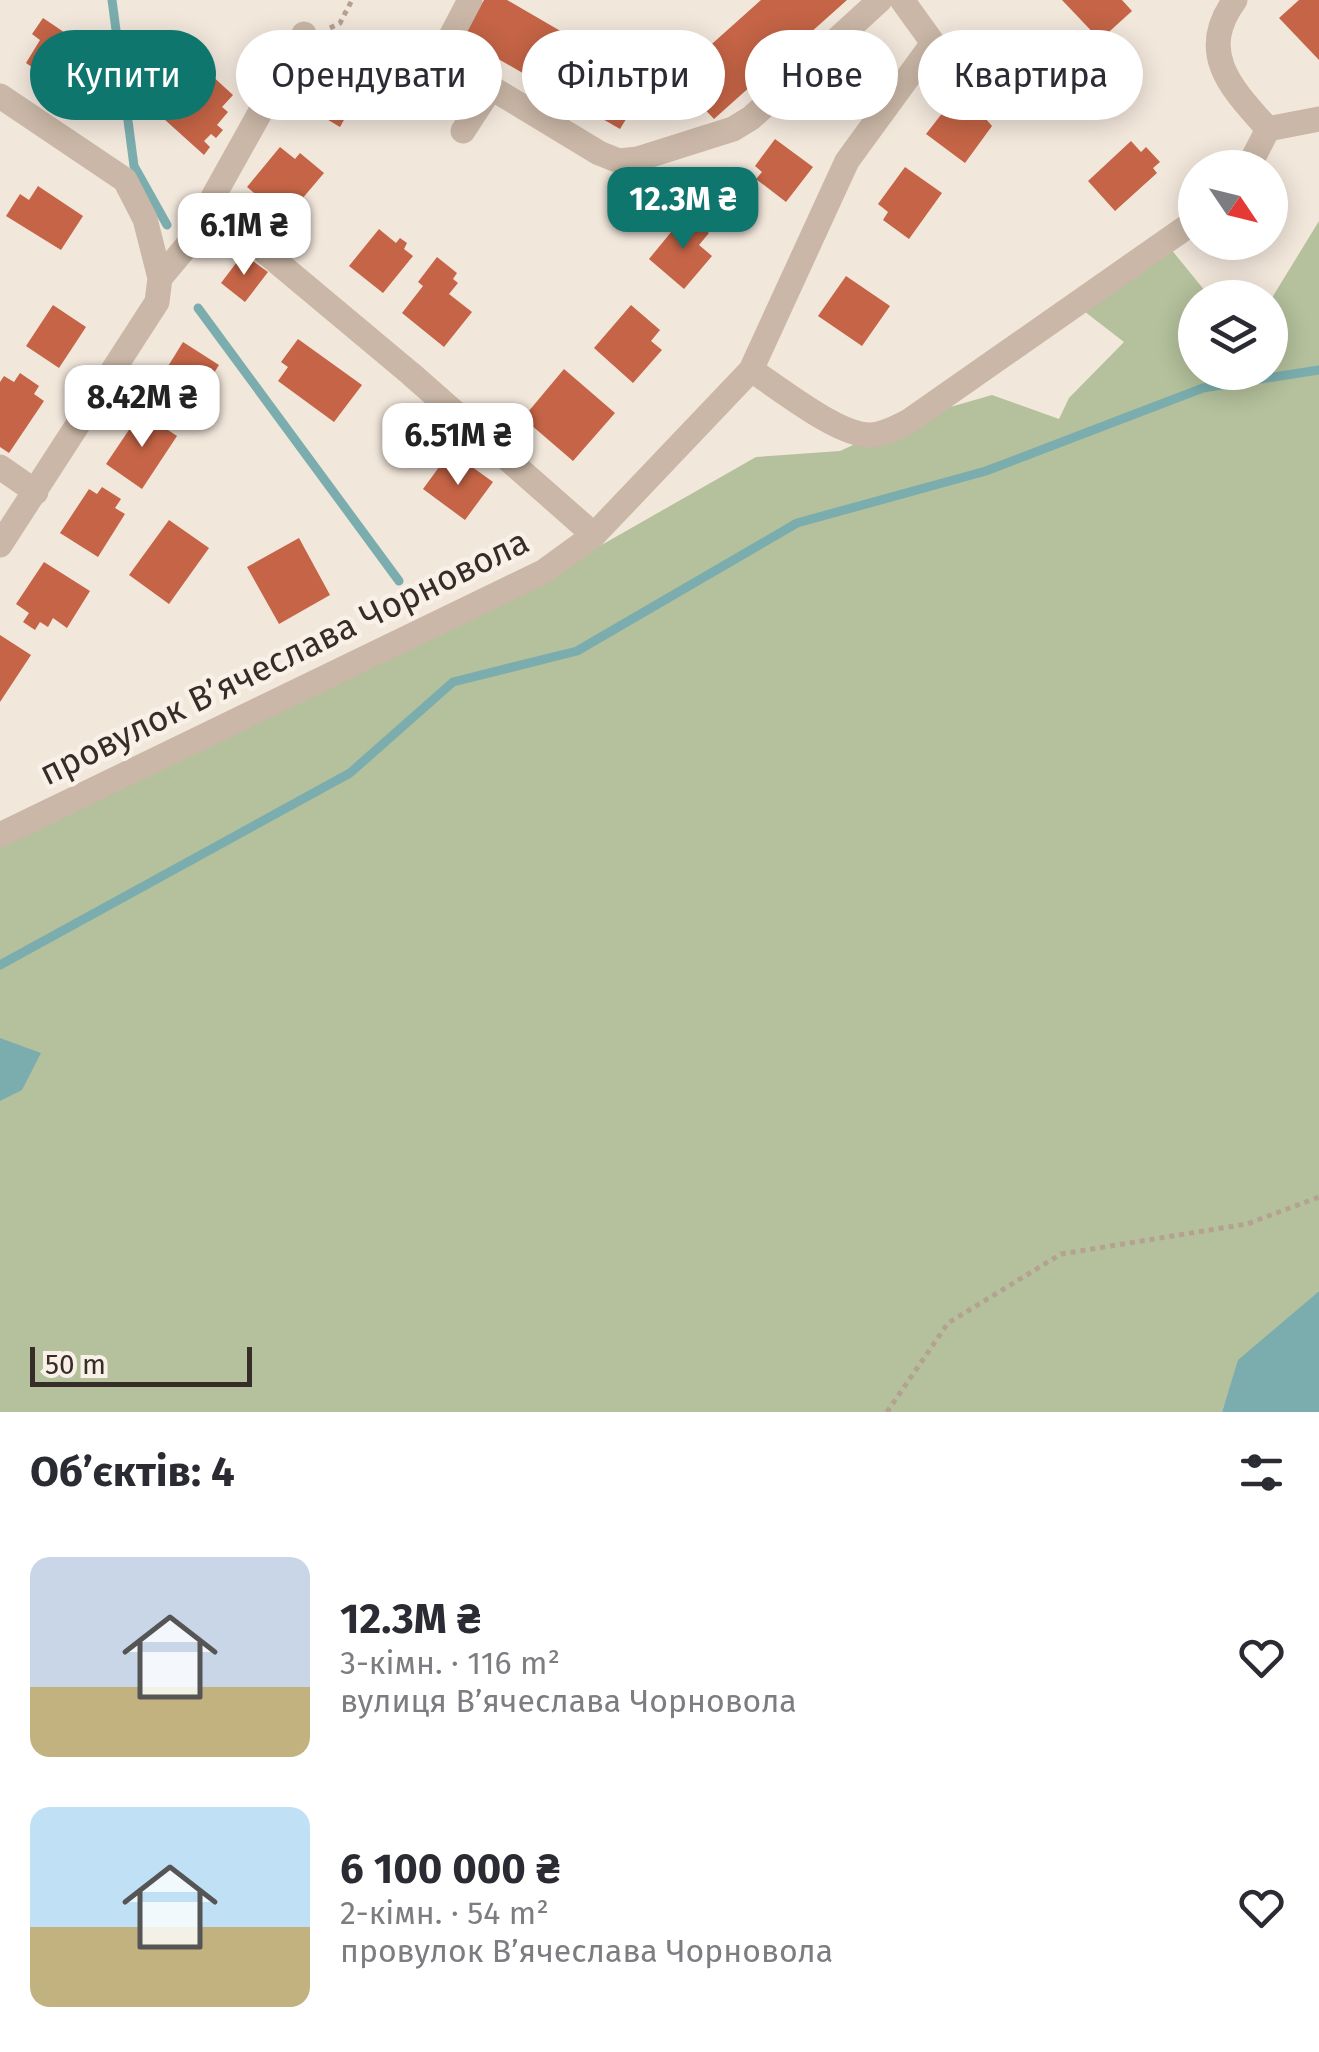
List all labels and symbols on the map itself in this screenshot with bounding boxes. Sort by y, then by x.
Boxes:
north arrow [1178,150,1288,260]
pin: 12.3M ₴ [591,167,775,252]
pin: 6.1M ₴ [163,193,325,278]
pin: 8.42M ₴ [50,365,234,450]
pin: 6.51M ₴ [366,403,550,488]
street label: провулок Вʼячеслава Чорновола [32,520,536,794]
scale bar [30,1342,252,1386]

